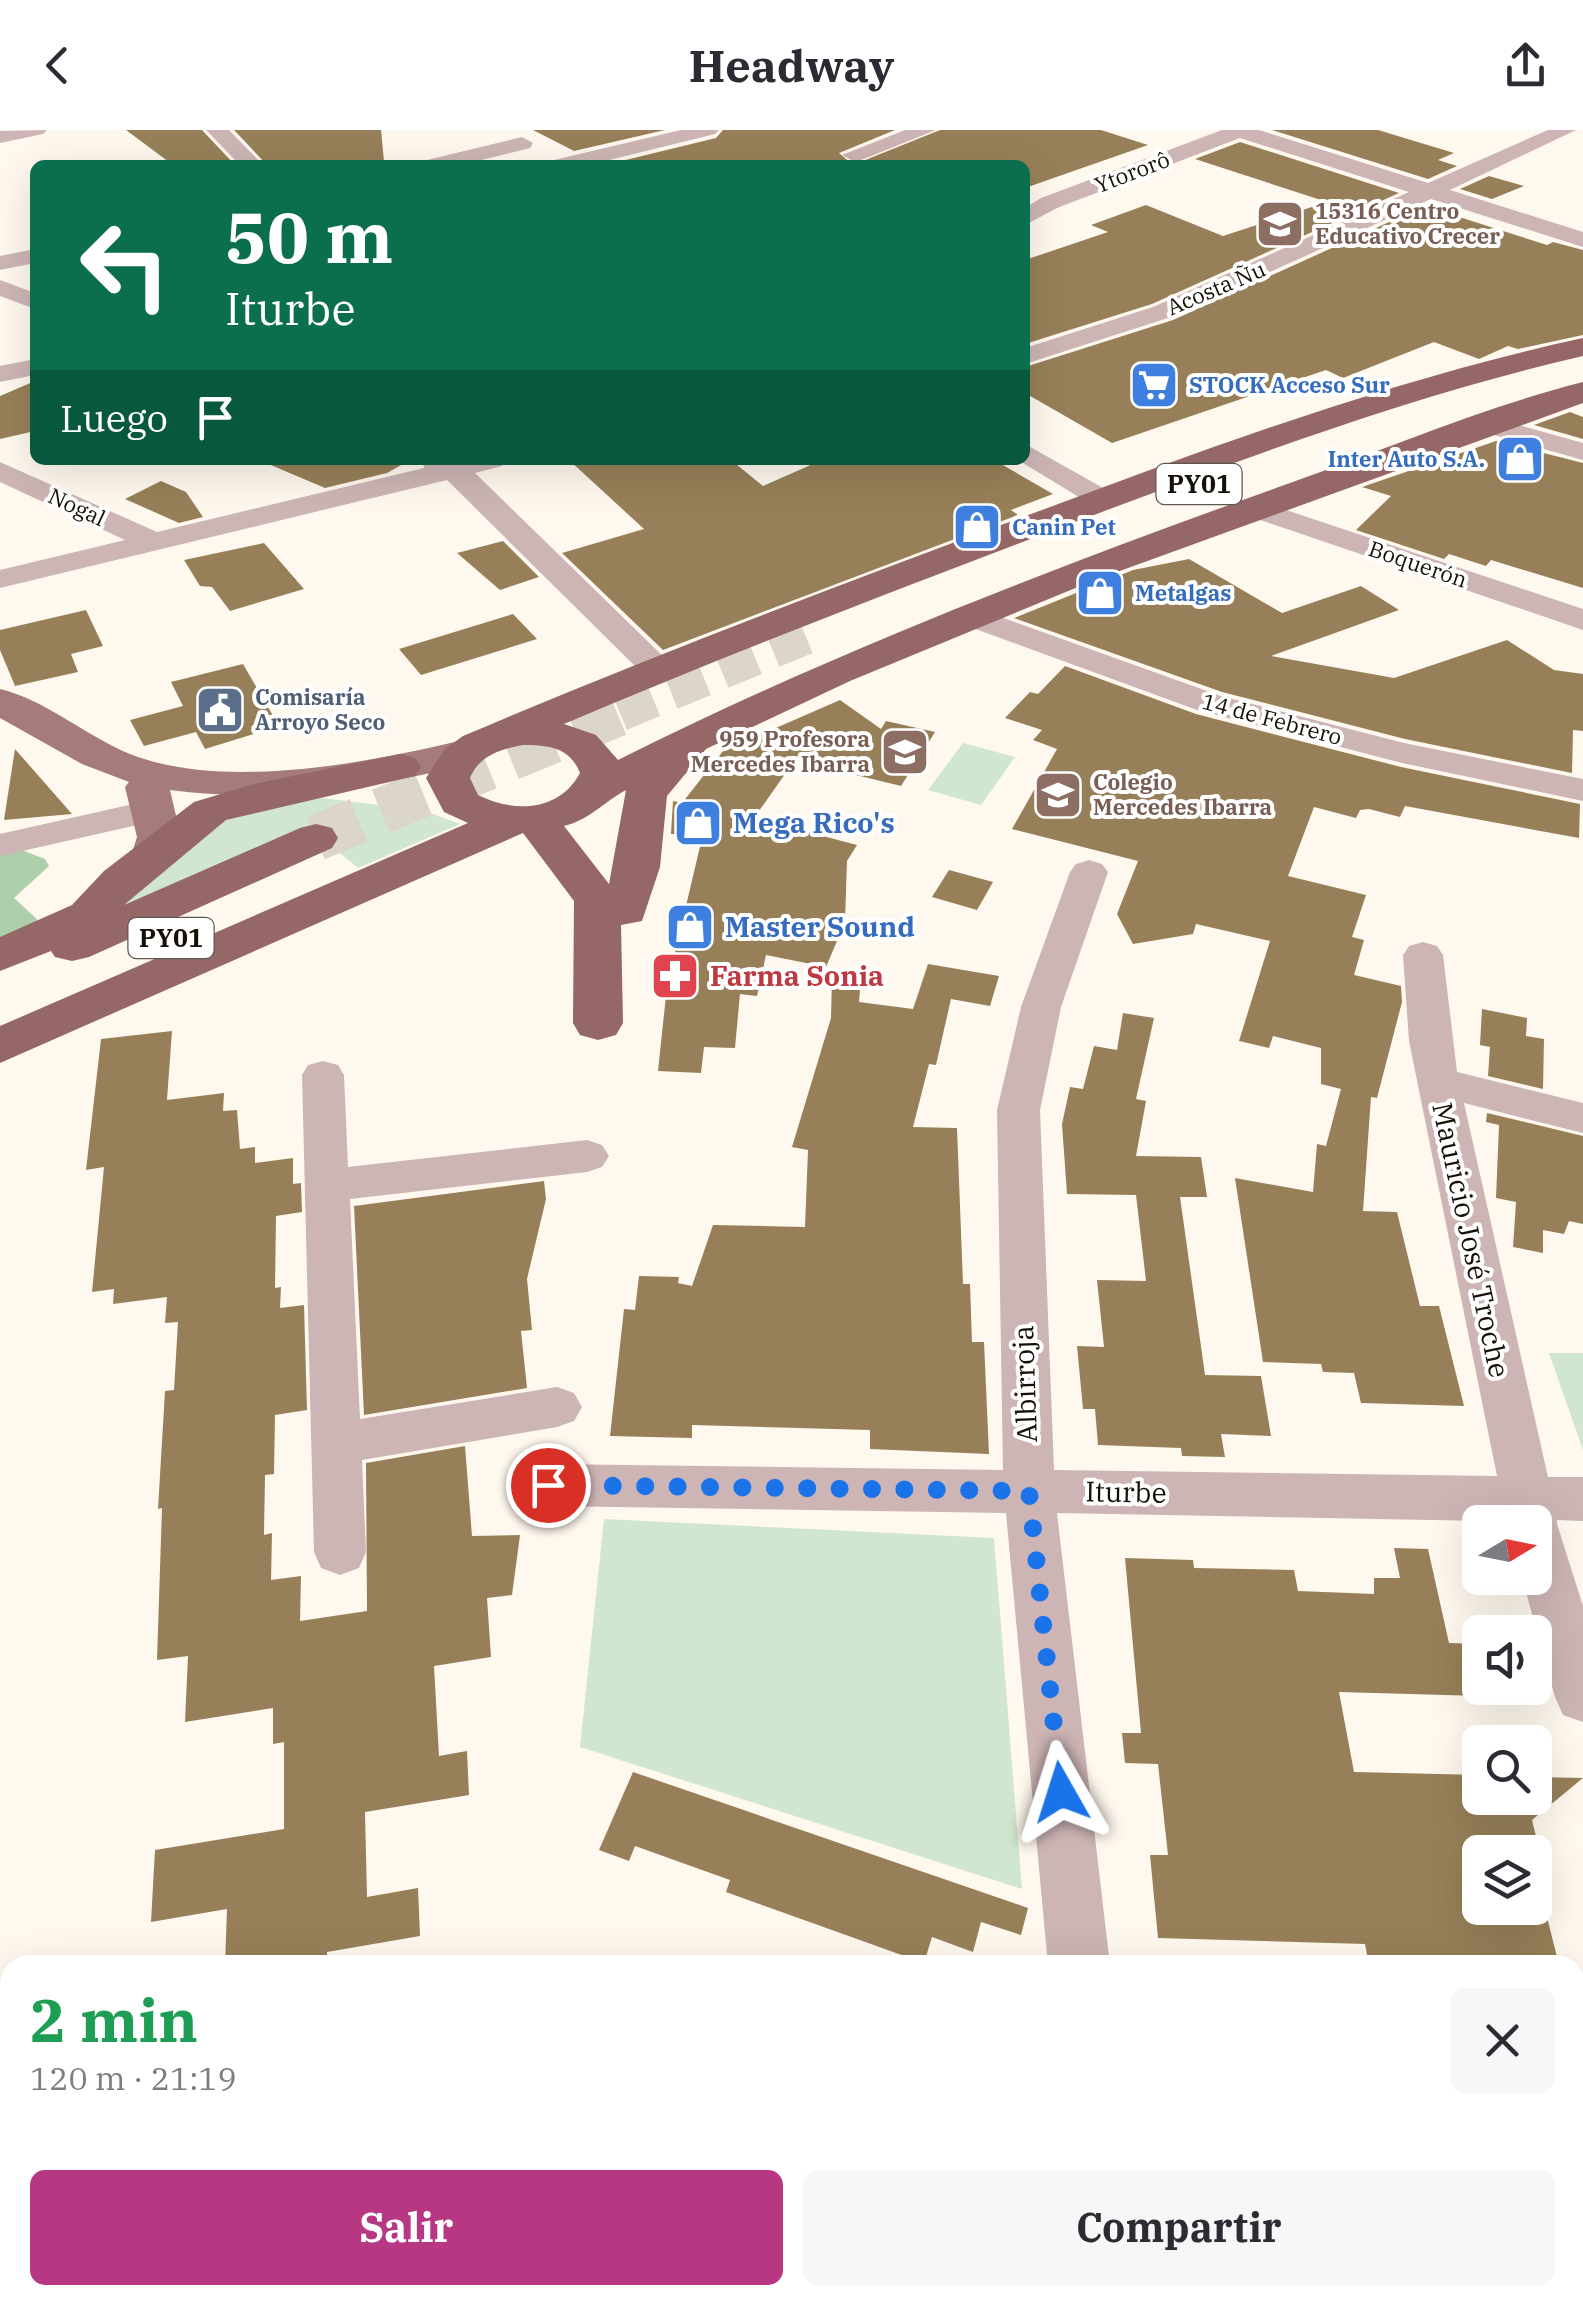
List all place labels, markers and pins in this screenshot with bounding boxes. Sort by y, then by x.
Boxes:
place label: 15316 Centro Educativo Crecer [1315,196,1500,250]
school or university icon: 15316 Centro Educativo Crecer [1254,198,1306,250]
supermarket icon: STOCK Acceso Sur [1128,359,1180,411]
place label: STOCK Acceso Sur [1189,370,1390,399]
shop icon: Inter Auto S.A. [1494,433,1546,485]
place label: Inter Auto S.A. [1328,444,1485,473]
shop icon: Canin Pet [951,501,1003,553]
place label: Canin Pet [1012,512,1116,541]
shop icon: Metalgas [1074,567,1126,619]
place label: Metalgas [1135,578,1231,607]
place label: Comisaría Arroyo Seco [255,682,385,736]
public building icon: Comisaría Arroyo Seco [194,684,246,736]
place label: 959 Profesora Mercedes Ibarra [691,724,870,778]
school or university icon: 959 Profesora Mercedes Ibarra [879,726,931,778]
place label: Colegio Mercedes Ibarra [1093,767,1272,821]
school or university icon: Colegio Mercedes Ibarra [1032,769,1084,821]
shop icon: Mega Rico's [672,797,724,849]
place label: Mega Rico's [733,804,895,841]
shop icon: Master Sound [664,901,716,953]
place label: Master Sound [725,908,915,945]
pharmacy icon: Farma Sonia [649,950,701,1002]
place label: Farma Sonia [710,957,884,994]
pin [506,1443,591,1528]

